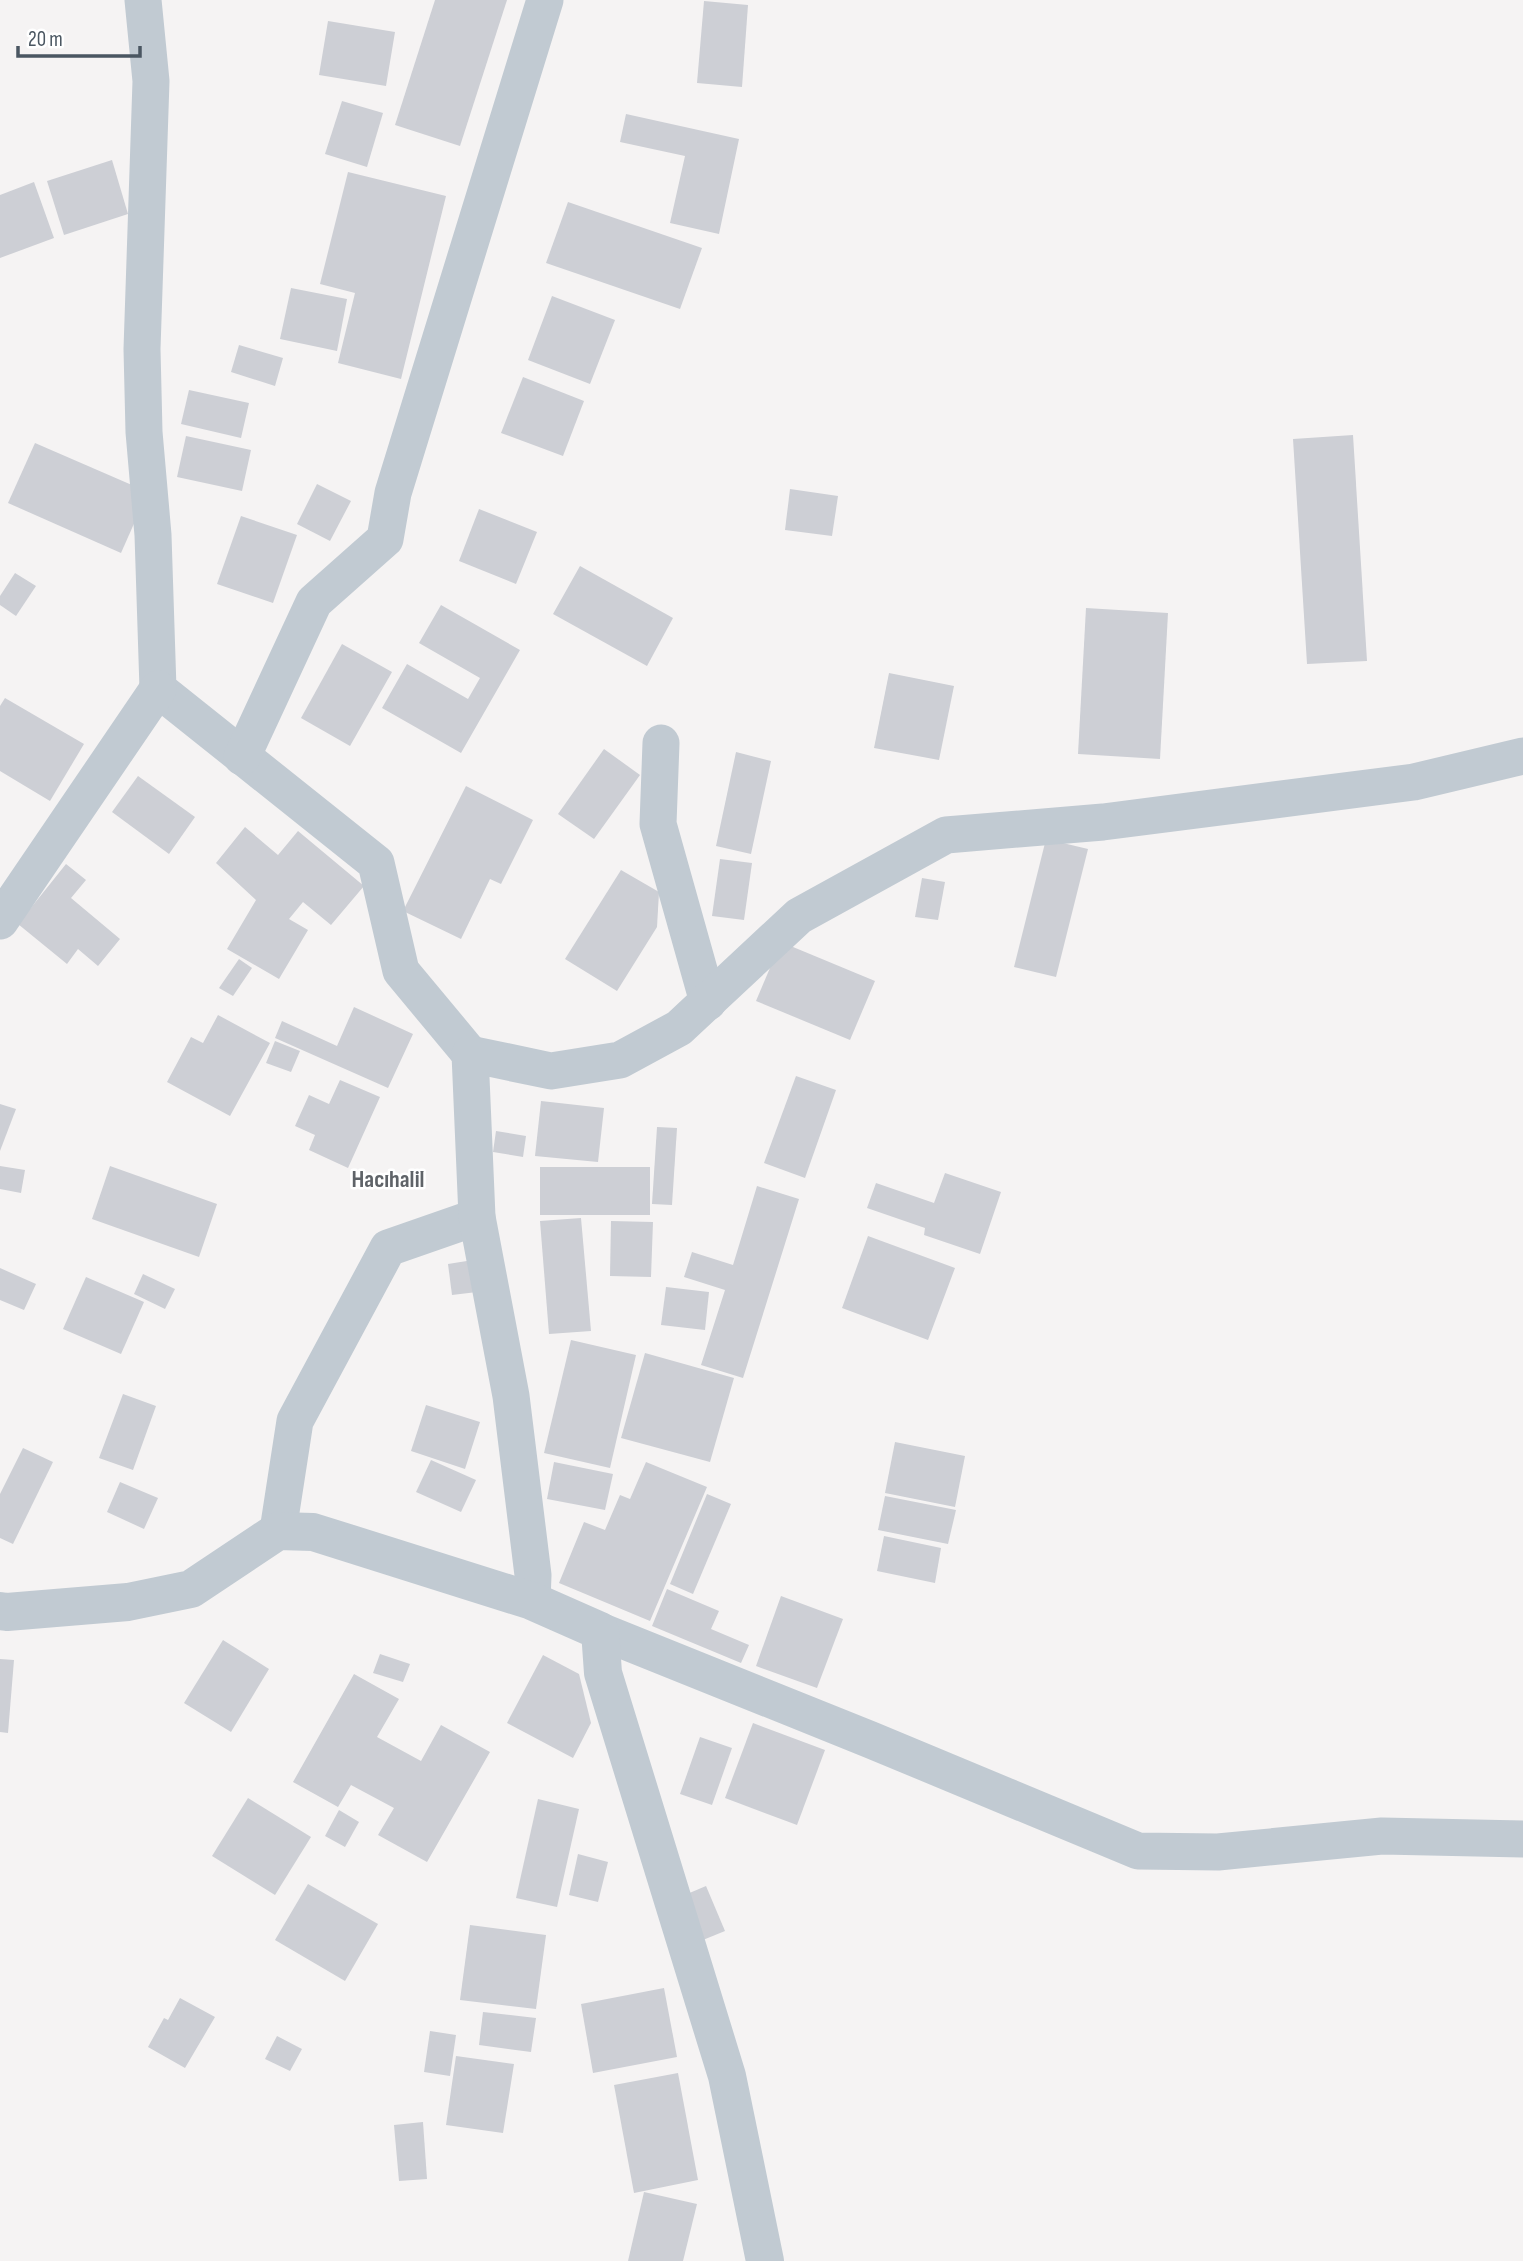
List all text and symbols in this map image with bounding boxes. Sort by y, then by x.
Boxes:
scale bar [18,14,140,58]
text: 20 m [28,27,63,52]
district label: Hacıhalil [352,1165,424,1194]

